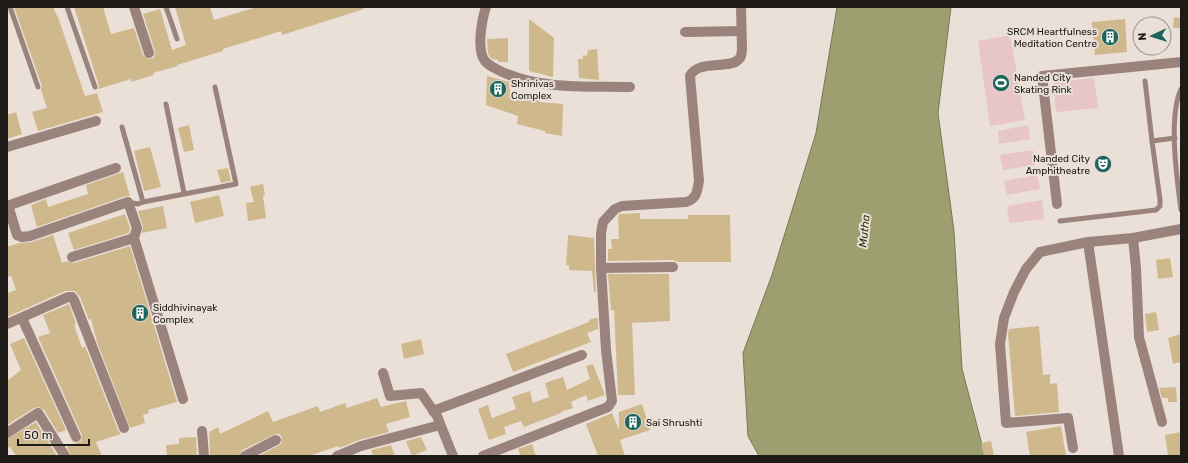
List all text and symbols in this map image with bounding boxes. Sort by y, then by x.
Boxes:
north arrow [1132,16,1172,56]
place label: SRCM Heartfulness Meditation Centre [1007,26,1097,50]
building icon: SRCM Heartfulness Meditation Centre [1100,27,1120,47]
text: N [1136,32,1149,41]
place label: Nanded City Skating Rink [1014,72,1073,96]
sports icon: Nanded City Skating Rink [991,73,1011,93]
place label: Shrinivas Complex [511,78,554,102]
building icon: Shrinivas Complex [488,79,508,99]
place label: Nanded City Amphitheatre [1026,153,1090,177]
theatre icon: Nanded City Amphitheatre [1093,154,1113,174]
water label: Mutha [856,214,873,248]
place label: Siddhivinayak Complex [153,302,218,326]
building icon: Siddhivinayak Complex [130,303,150,323]
building icon: Sai Shrushti [623,412,643,432]
place label: Sai Shrushti [646,417,702,429]
scale bar [18,421,89,447]
text: 50 m [24,428,52,442]

